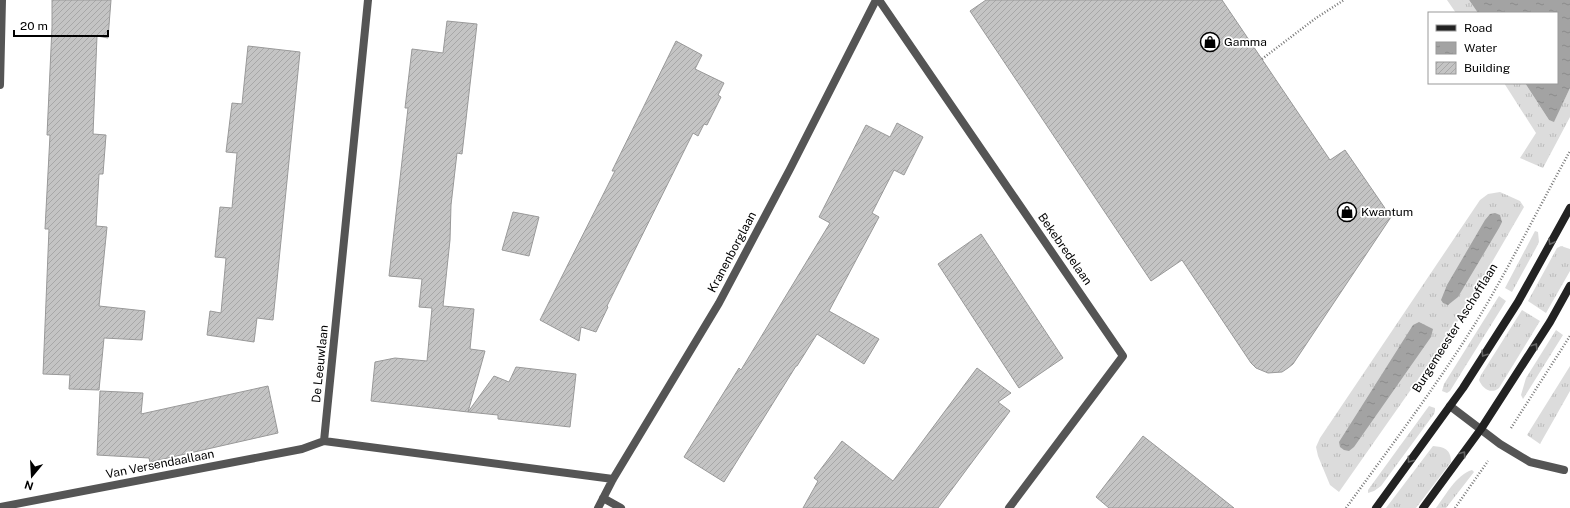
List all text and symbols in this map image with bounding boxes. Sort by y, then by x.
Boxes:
scale bar [14,12,108,38]
legend [1428,12,1558,84]
text: 20 m [20,19,48,33]
text: Road [1464,21,1492,35]
shop icon: Gamma [1199,31,1221,53]
place label: Gamma [1224,35,1267,49]
text: Water [1464,41,1498,55]
text: Building [1464,61,1510,75]
shop icon: Kwantum [1336,201,1358,223]
place label: Kwantum [1361,205,1413,219]
street label: Kranenborglaan [705,209,759,295]
street label: Bekebredelaan [1035,210,1095,288]
one-way arrow [1548,238,1556,245]
street label: Burgemeester Aschofflaan [1409,261,1501,395]
street label: De Leeuwlaan [309,324,331,404]
one-way arrow [1530,343,1537,350]
one-way arrow [1482,349,1489,356]
street label: Van Versendaallaan [105,447,215,481]
one-way arrow [1458,451,1466,458]
north arrow [12,456,52,496]
one-way arrow [1408,456,1415,463]
text: N [23,478,35,493]

